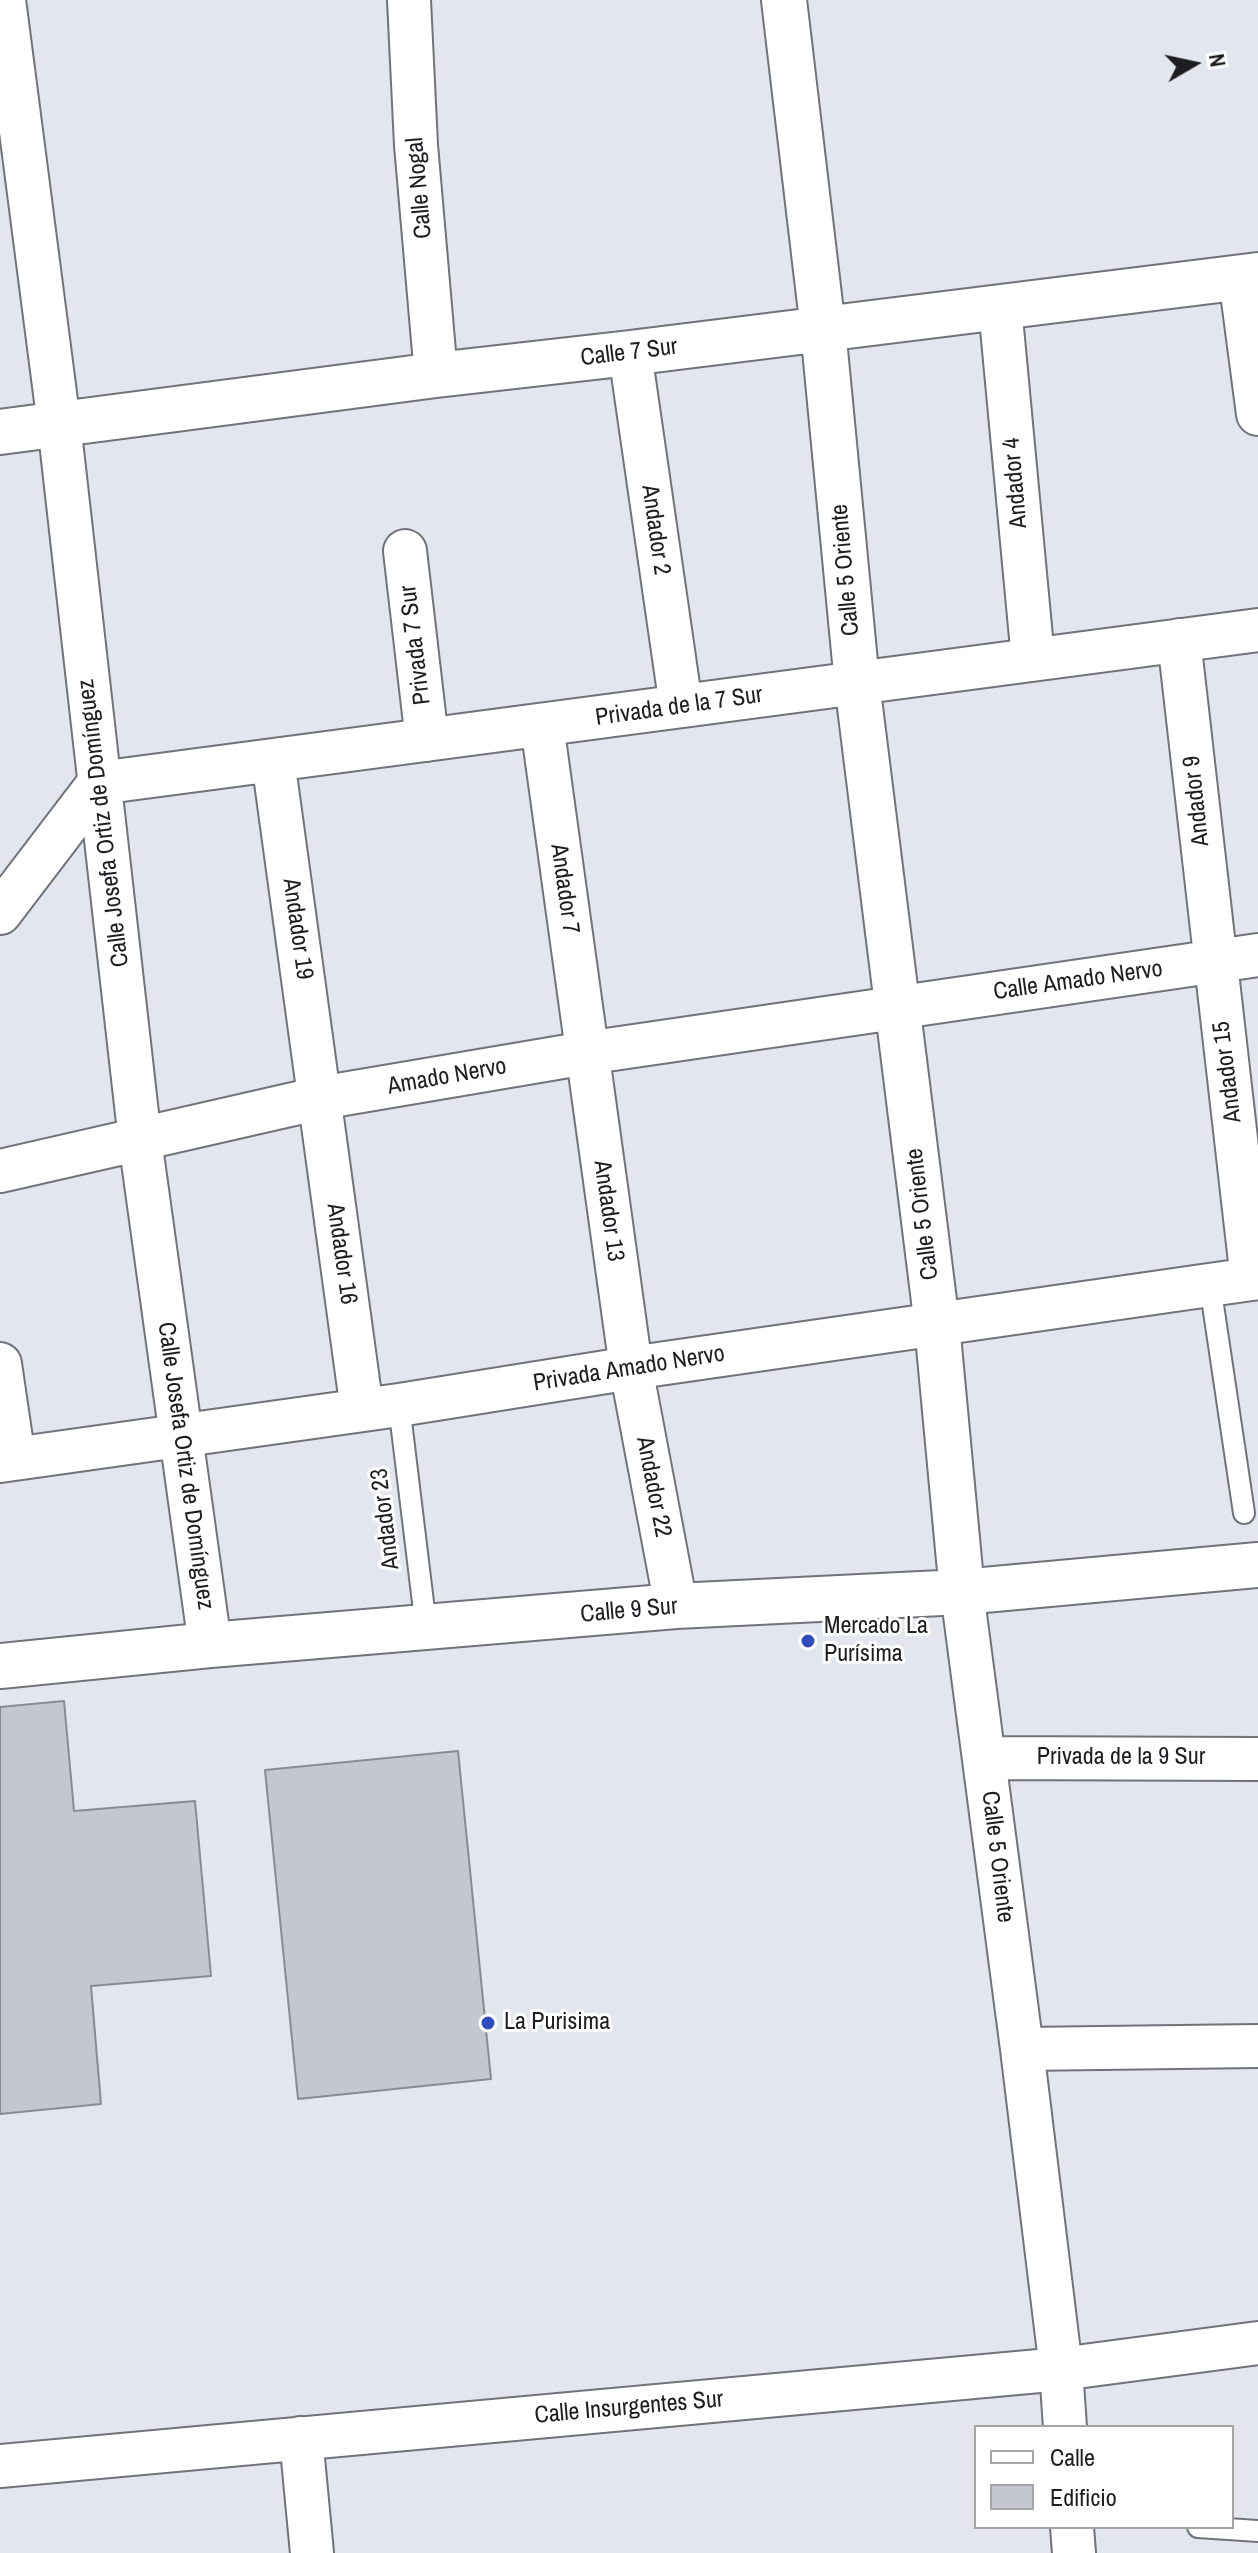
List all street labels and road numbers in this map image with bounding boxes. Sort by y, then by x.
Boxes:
street label: Calle Nogal [401,136,439,240]
street label: Calle 7 Sur [579,333,679,373]
street label: Andador 4 [998,437,1034,529]
street label: Andador 2 [634,483,676,577]
street label: Calle 5 Oriente [826,503,866,637]
street label: Privada 7 Sur [394,584,438,706]
street label: Calle Josefa Ortiz de Domínguez [72,677,136,969]
street label: Privada de la 7 Sur [594,681,764,733]
street label: Andador 9 [1178,754,1216,848]
street label: Andador 7 [543,842,585,936]
street label: Andador 19 [276,877,318,981]
street label: Calle Amado Nervo [992,955,1164,1007]
street label: Andador 15 [1208,1020,1248,1124]
street label: Amado Nervo [385,1052,509,1102]
street label: Calle 5 Oriente [901,1147,945,1281]
street label: Andador 13 [587,1159,629,1263]
street label: Andador 16 [320,1202,362,1306]
street label: Calle Josefa Ortiz de Domínguez [151,1320,219,1612]
street label: Privada Amado Nervo [531,1340,727,1398]
street label: Andador 22 [629,1434,677,1540]
street label: Andador 23 [366,1467,406,1571]
street label: Calle 9 Sur [579,1592,679,1630]
street label: Privada de la 9 Sur [1037,1744,1205,1772]
street label: Calle 5 Oriente [975,1790,1019,1924]
street label: Calle Insurgentes Sur [533,2385,725,2431]

